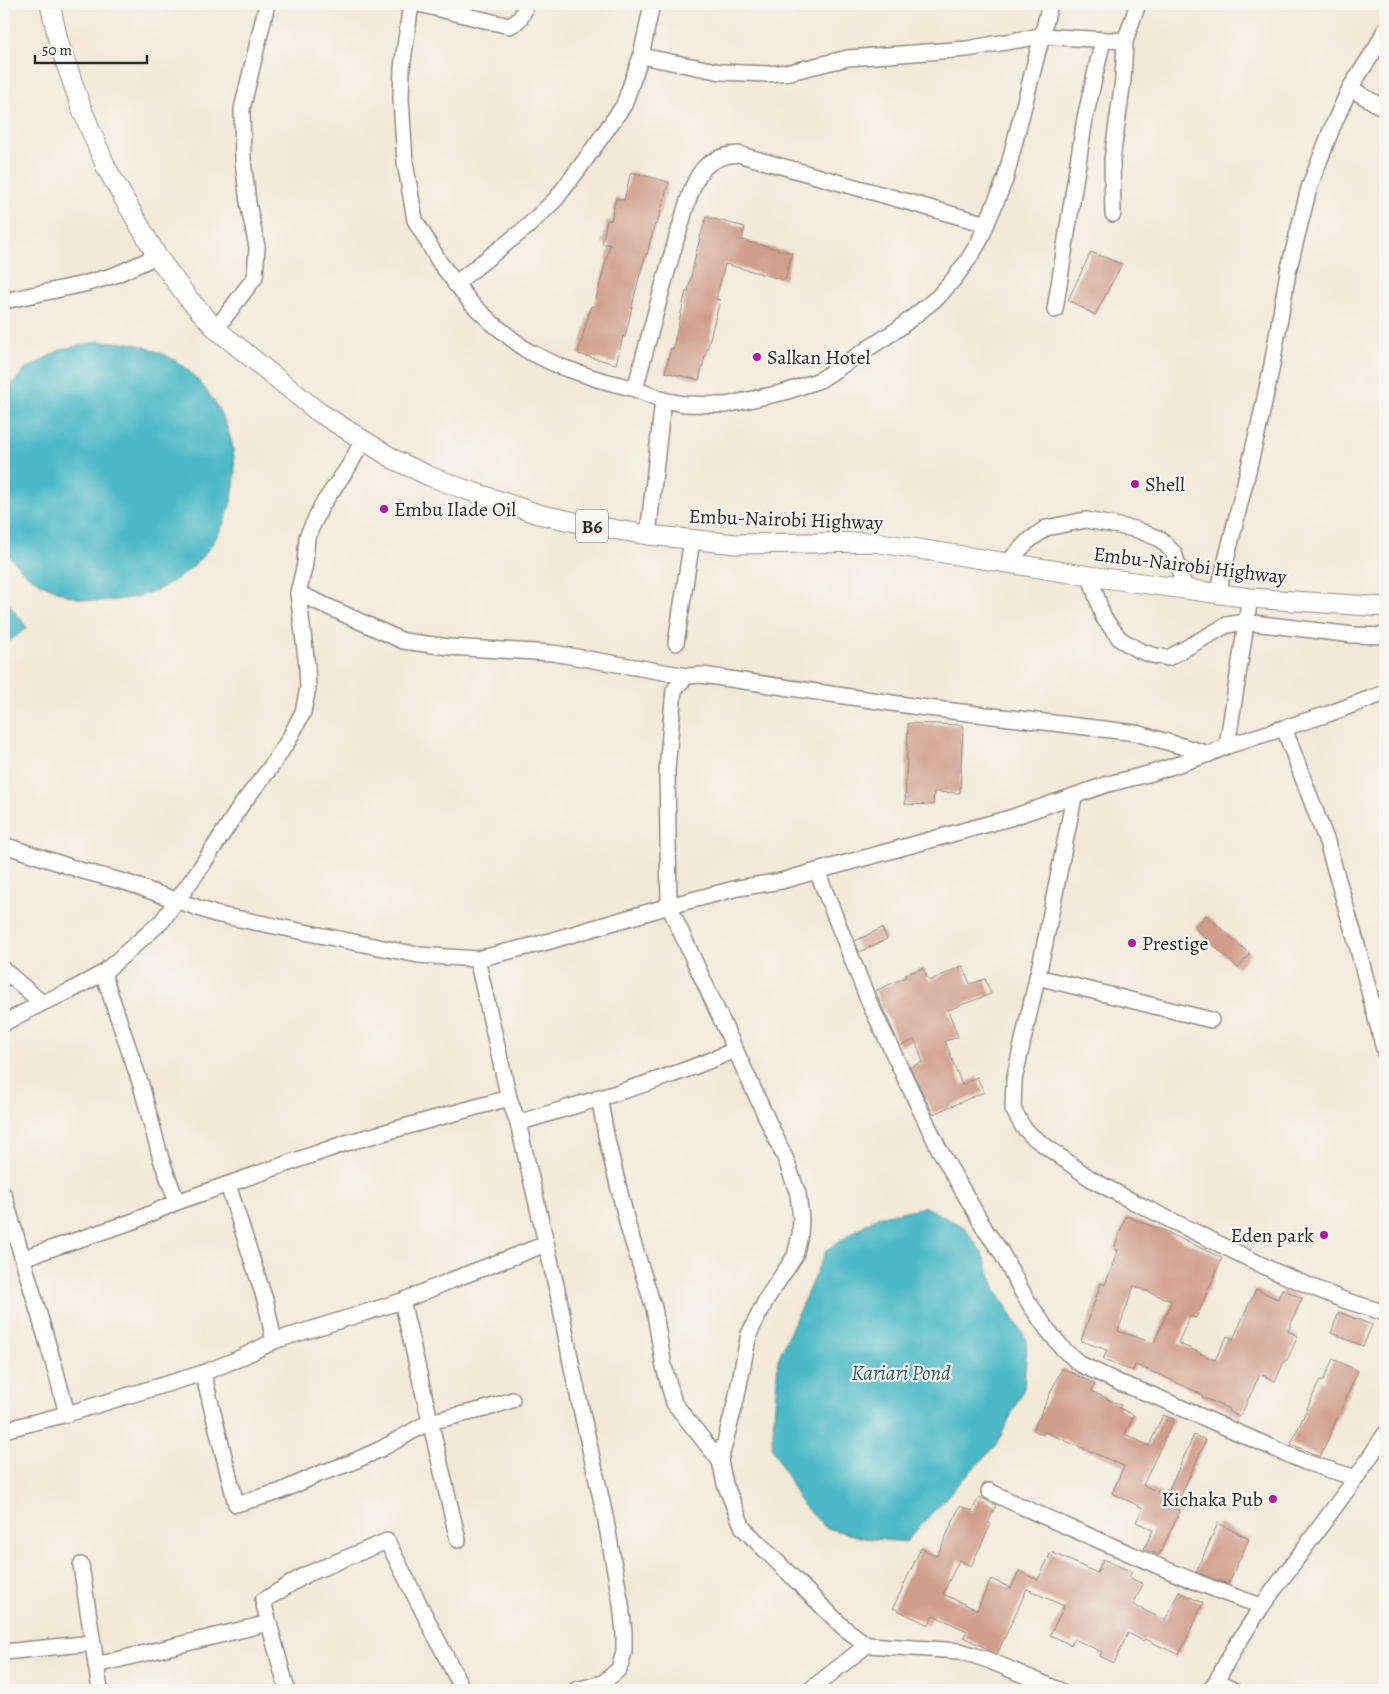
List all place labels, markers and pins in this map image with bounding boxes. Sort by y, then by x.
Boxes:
place label: Salkan Hotel [767,344,870,371]
marker: Salkan Hotel [751,351,763,363]
place label: Shell [1145,471,1185,498]
marker: Shell [1129,478,1141,490]
place label: Embu Ilade Oil [394,496,516,523]
marker: Embu Ilade Oil [378,503,390,515]
place label: Prestige [1142,930,1209,957]
marker: Prestige [1126,937,1138,949]
place label: Eden park [1231,1222,1314,1249]
marker: Eden park [1318,1229,1330,1241]
place label: Kichaka Pub [1162,1486,1263,1513]
marker: Kichaka Pub [1267,1493,1279,1505]

